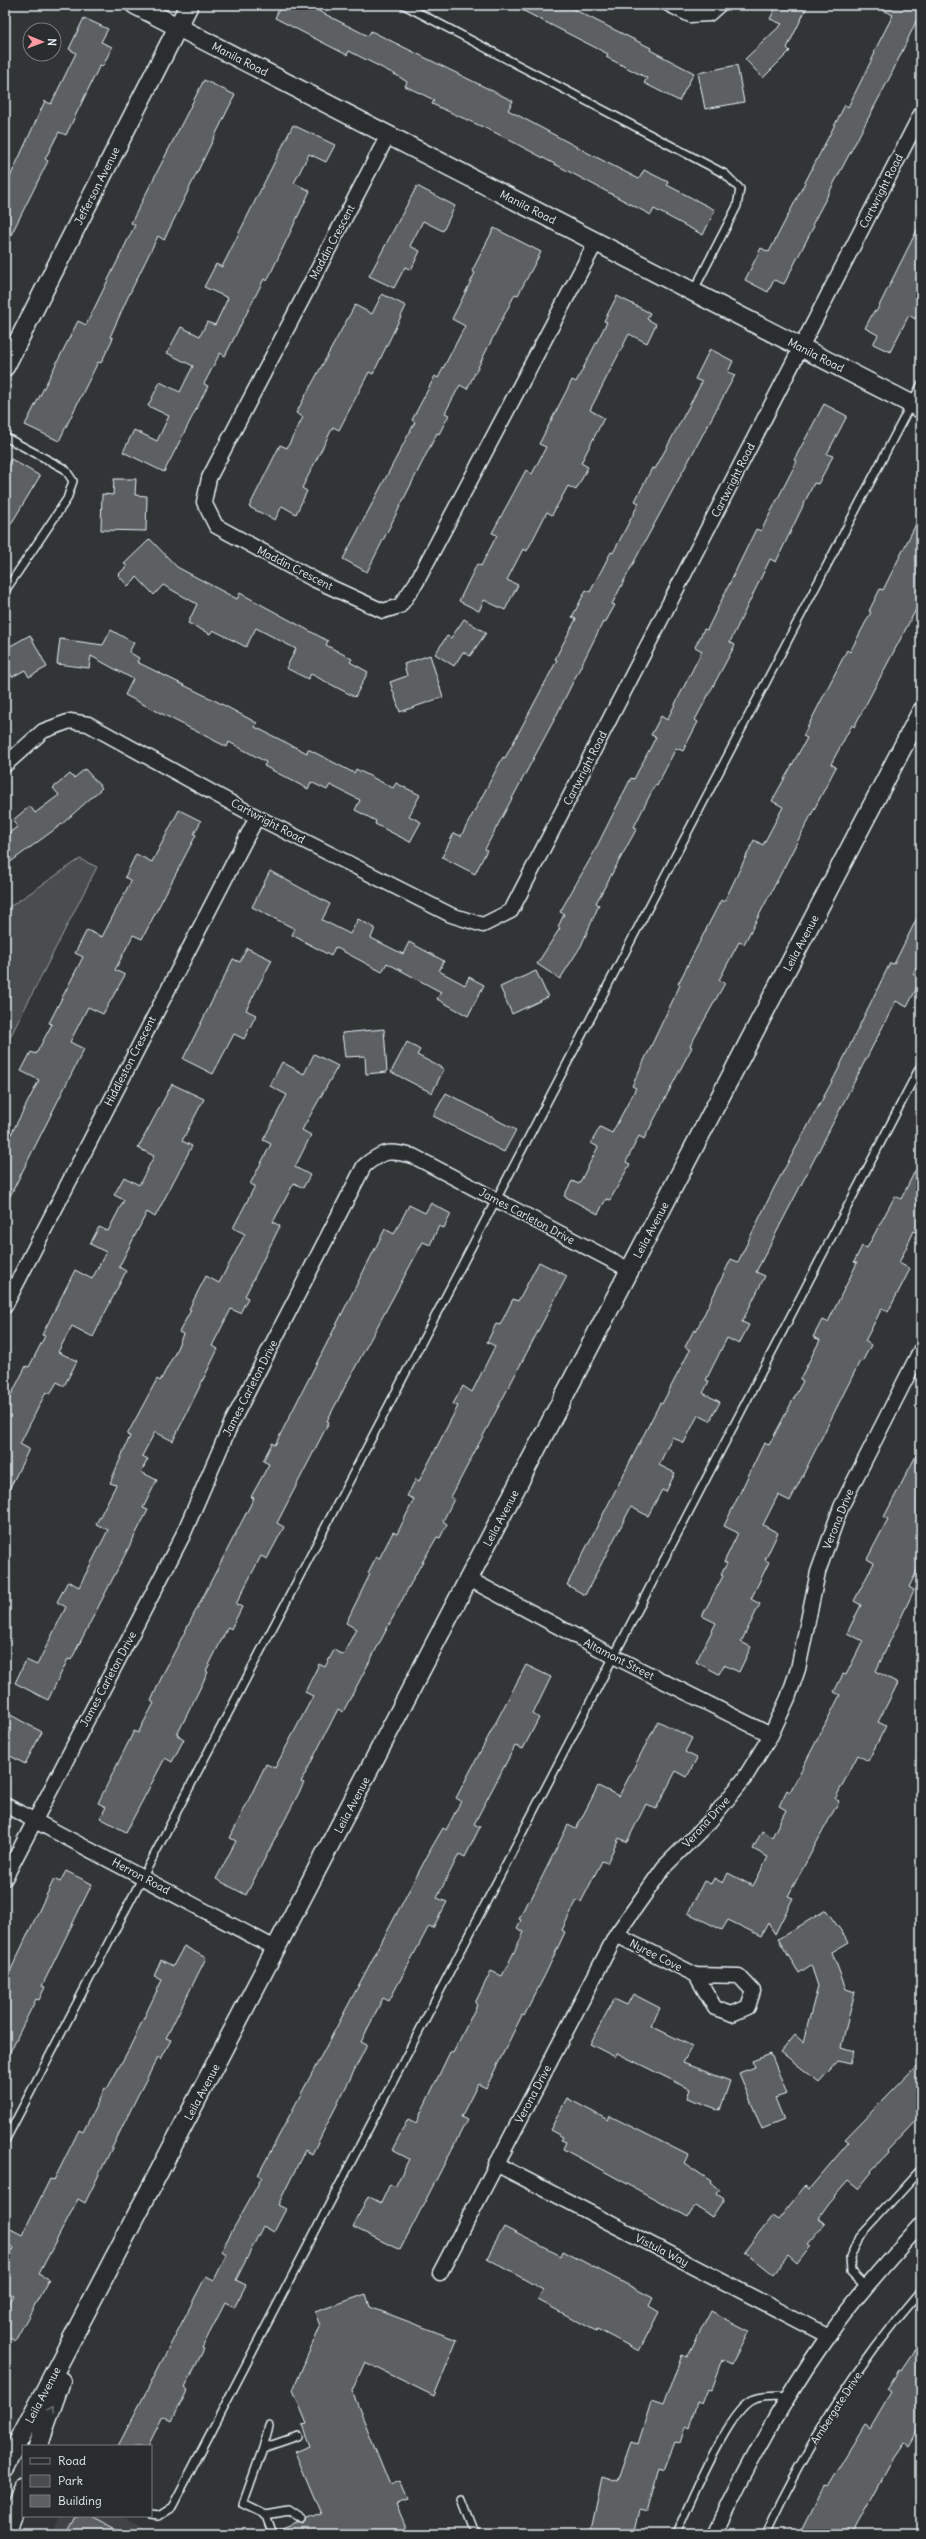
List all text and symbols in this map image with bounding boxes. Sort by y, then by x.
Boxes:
north arrow [22,22,62,62]
text: N [45,38,59,46]
street label: Manila Road [210,39,271,79]
street label: Jefferson Avenue [71,144,123,227]
street label: Cartwright Road [856,151,906,231]
street label: Manila Road [498,187,559,227]
street label: Maddin Crescent [306,202,358,282]
street label: Manila Road [786,335,847,375]
street label: Cartwright Road [708,440,758,520]
street label: Maddin Crescent [255,543,335,593]
street label: Cartwright Road [560,728,610,808]
street label: Cartwright Road [229,796,308,847]
street label: Leila Avenue [780,912,822,974]
street label: Hiddleston Crescent [101,1013,159,1108]
street label: James Carleton Drive [477,1185,577,1247]
street label: Leila Avenue [630,1199,672,1261]
street label: James Carleton Drive [220,1337,280,1439]
street label: Leila Avenue [480,1487,522,1549]
street label: Verona Drive [819,1487,857,1551]
street label: James Carleton Drive [77,1629,139,1729]
street label: Altamont Street [581,1635,657,1683]
street label: Leila Avenue [331,1774,373,1836]
street label: Verona Drive [679,1793,733,1851]
street label: Herron Road [110,1855,173,1897]
street label: Nyree Cove [627,1936,685,1974]
street label: Leila Avenue [181,2061,223,2123]
street label: Verona Drive [512,2062,554,2126]
street label: Vistula Way [633,2231,691,2269]
street label: Leila Avenue [22,2364,64,2426]
street label: Ambergate Drive [807,2369,865,2447]
one-way arrow [47,2406,55,2413]
legend [22,2445,152,2517]
text: Road [58,2453,86,2468]
text: Park [58,2473,83,2488]
text: Building [58,2493,102,2508]

